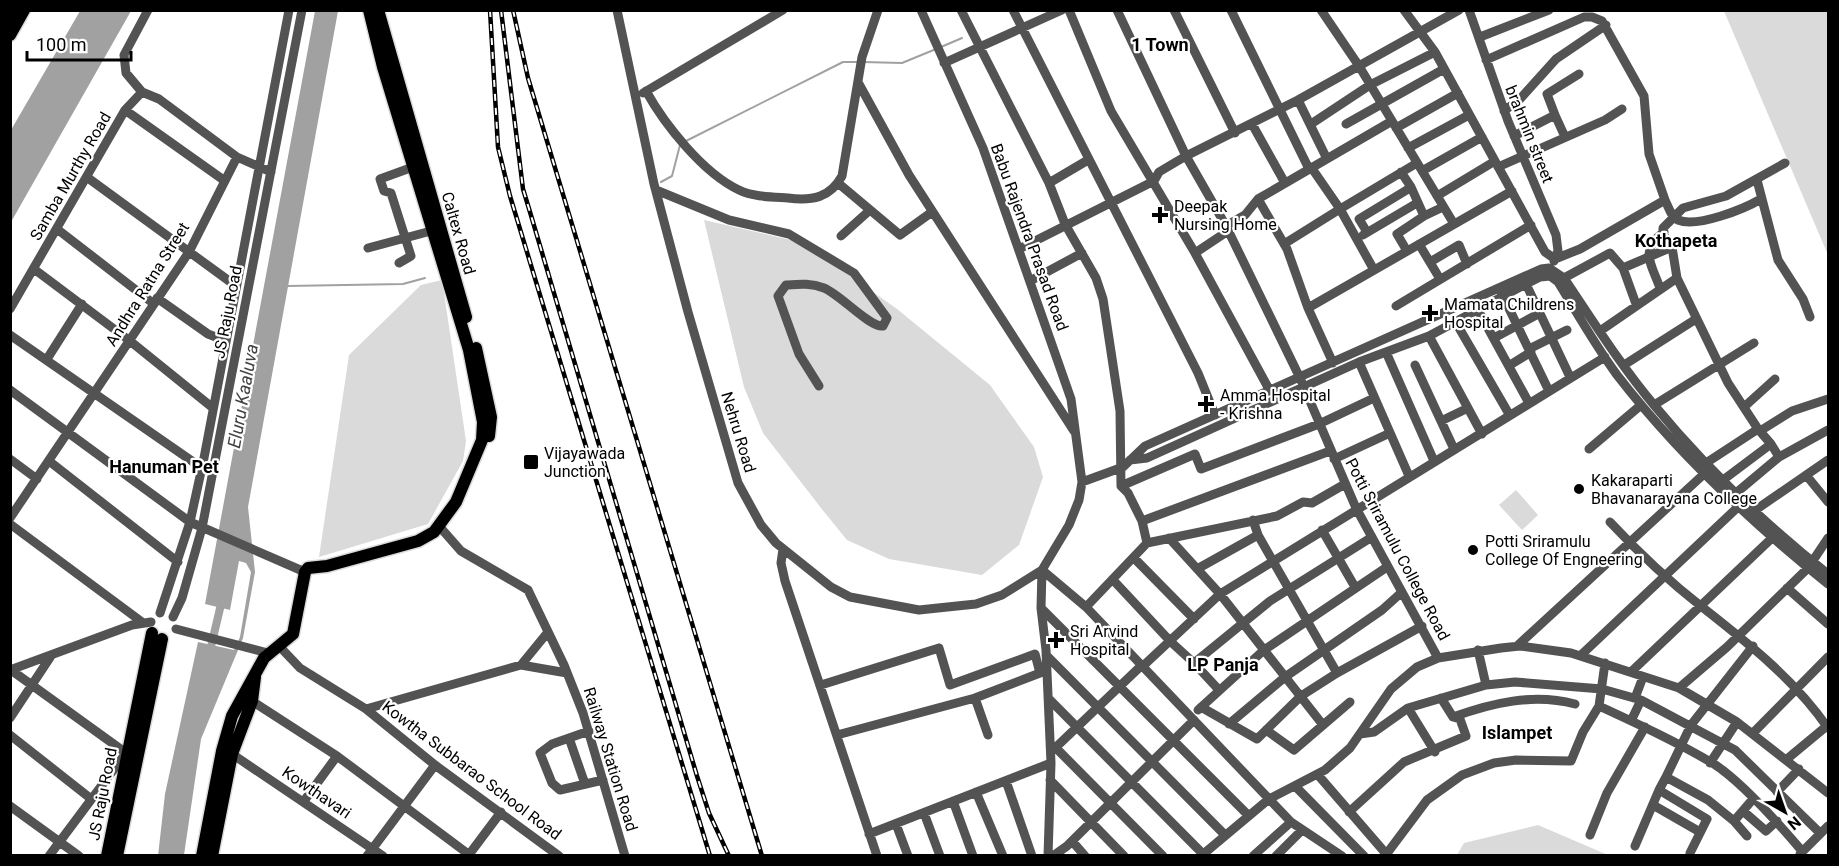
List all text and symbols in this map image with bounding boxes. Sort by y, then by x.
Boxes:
scale bar [27,24,130,62]
text: 100 m [36,34,87,55]
district label: 1 Town [1131,34,1189,55]
street label: brahmin street [1501,83,1558,186]
street label: Samba Murthy Road [26,109,115,244]
street label: Babu Rajendra Prasad Road [987,141,1072,333]
street label: Caltex Road [438,190,479,277]
place label: Deepak Nursing Home [1174,197,1277,234]
marker: Deepak Nursing Home [1151,206,1169,224]
street label: Andhra Ratna Street [102,219,193,350]
district label: Kothapeta [1635,230,1718,251]
street label: JS Raju Road [209,264,246,360]
place label: Mamata Childrens Hospital [1444,295,1574,332]
marker: Mamata Childrens Hospital [1421,304,1439,322]
water label: Eluru Kaaluva [223,342,262,450]
place label: Amma Hospital - Krishna [1220,386,1331,423]
street label: Nehru Road [717,389,760,475]
marker: Amma Hospital - Krishna [1197,395,1215,413]
place label: Vijayawada Junction [544,444,625,481]
marker: Vijayawada Junction [522,453,540,471]
street label: Potti Sriramulu College Road [1341,455,1454,644]
district label: Hanuman Pet [109,456,219,477]
place label: Kakaraparti Bhavanarayana College [1591,471,1757,508]
marker: Kakaraparti Bhavanarayana College [1572,482,1586,496]
place label: Potti Sriramulu College Of Engneering [1485,532,1643,569]
marker: Potti Sriramulu College Of Engneering [1466,543,1480,557]
place label: Sri Arvind Hospital [1070,622,1138,659]
marker: Sri Arvind Hospital [1047,631,1065,649]
district label: LP Panja [1187,654,1259,675]
street label: Railway Station Road [580,685,641,834]
street label: Kowtha Subbarao School Road [378,697,565,844]
district label: Islampet [1482,722,1552,743]
street label: JS Raju Road [84,746,121,842]
street label: Kowthavari [279,762,355,822]
north arrow [1755,782,1815,842]
text: N [1784,812,1805,834]

